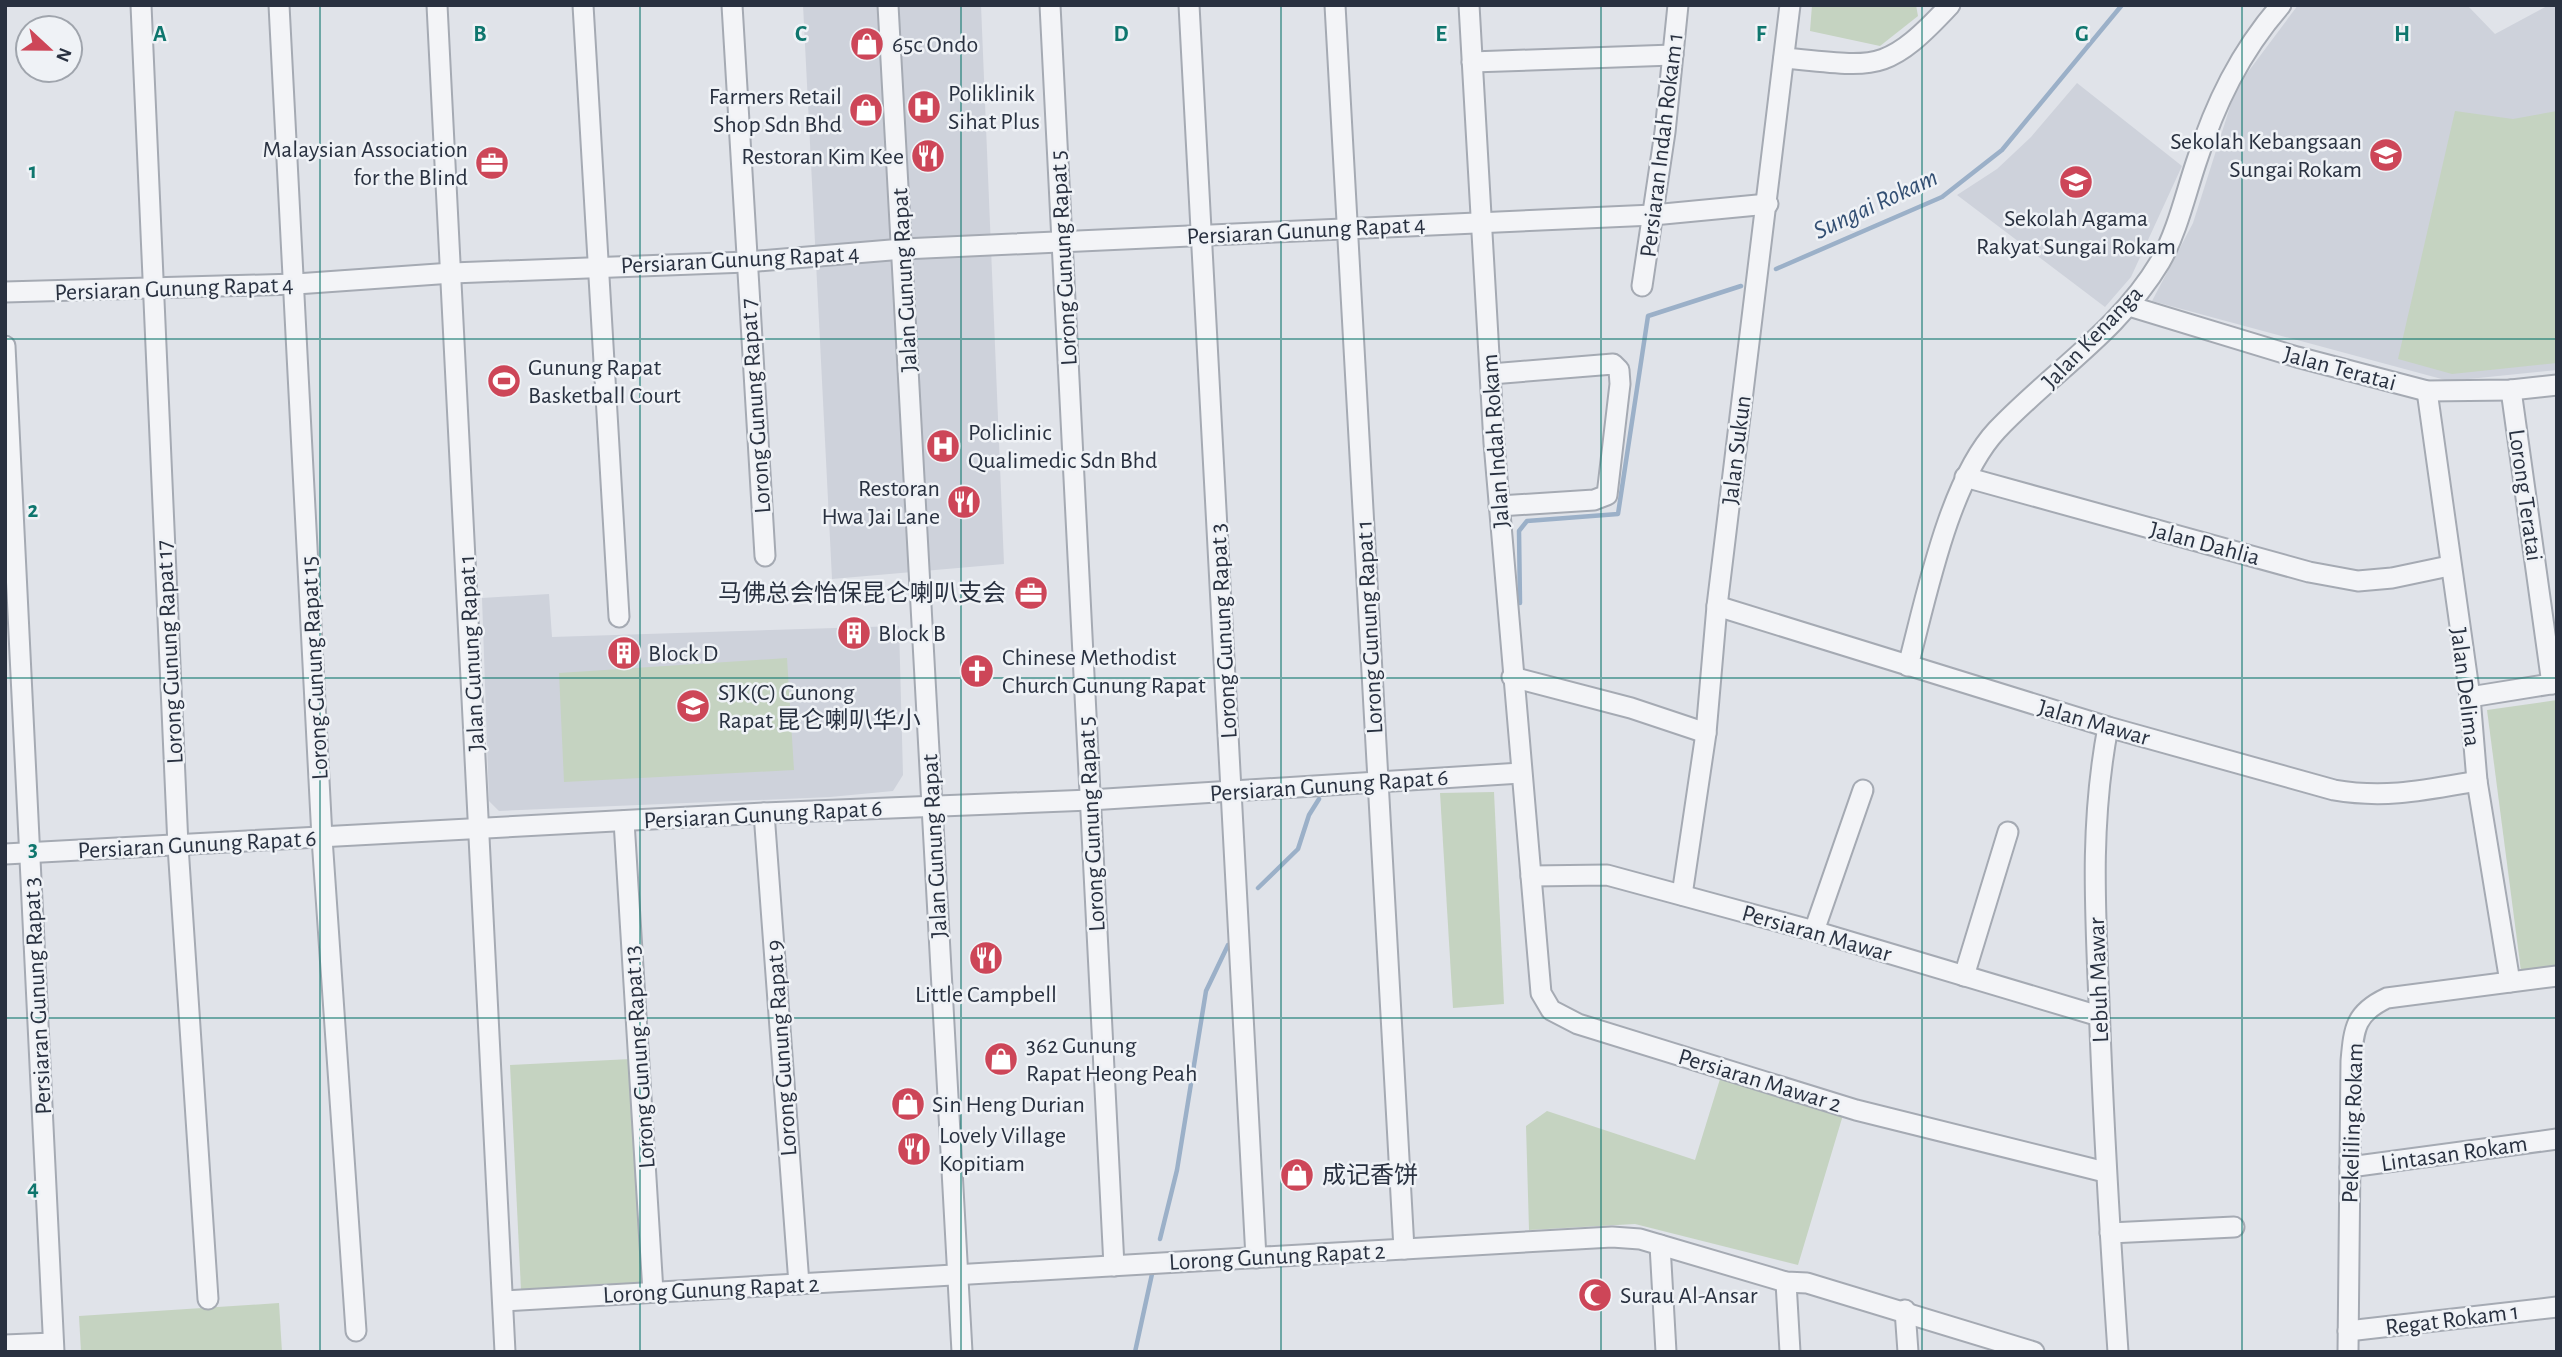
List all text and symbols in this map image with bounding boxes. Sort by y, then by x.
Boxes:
north arrow [14,14,84,84]
text: A [153,23,167,46]
text: B [473,23,487,46]
text: C [795,23,807,46]
text: D [1113,23,1129,46]
text: E [1435,23,1447,46]
text: F [1756,23,1767,46]
text: G [2075,23,2089,46]
text: H [2394,23,2410,46]
shop icon: 65c Ondo [848,25,886,63]
street label: Persiaran Indah Rokam 1 [1636,31,1688,259]
place label: 65c Ondo [892,33,978,57]
text: N [52,45,75,64]
place label: Poliklinik Sihat Plus [948,82,1040,134]
place label: Farmers Retail Shop Sdn Bhd [709,85,842,137]
hospital icon: Poliklinik Sihat Plus [905,88,943,126]
shop icon: Farmers Retail Shop Sdn Bhd [847,91,885,129]
place label: Sekolah Kebangsaan Sungai Rokam [2170,130,2362,182]
school or university icon: Sekolah Kebangsaan Sungai Rokam [2367,136,2405,174]
restaurant icon: Restoran Kim Kee [909,137,947,175]
place label: Malaysian Association for the Blind [262,138,468,190]
office icon: Malaysian Association for the Blind [473,144,511,182]
place label: Restoran Kim Kee [741,145,904,169]
street label: Lorong Gunung Rapat 5 [1046,150,1082,366]
text: 1 [29,160,37,183]
school or university icon: Sekolah Agama Rakyat Sungai Rokam [2057,163,2095,201]
water label: Sungai Rokam [1809,164,1942,244]
street label: Jalan Gunung Rapat [888,187,922,373]
place label: Sekolah Agama Rakyat Sungai Rokam [1976,207,2176,259]
street label: Persiaran Gunung Rapat 4 [1186,213,1426,249]
street label: Persiaran Gunung Rapat 4 [620,242,860,278]
street label: Persiaran Gunung Rapat 4 [54,273,294,305]
street label: Jalan Kenanga [2038,282,2148,394]
street label: Lorong Gunung Rapat 7 [737,298,775,514]
street label: Jalan Teratai [2281,342,2399,396]
street label: Jalan Indah Rokam [1478,353,1514,529]
place label: Gunung Rapat Basketball Court [528,356,681,408]
sports icon: Gunung Rapat Basketball Court [485,362,523,400]
street label: Jalan Sukun [1718,394,1756,506]
place label: Policlinic Qualimedic Sdn Bhd [968,421,1158,473]
hospital icon: Policlinic Qualimedic Sdn Bhd [924,427,962,465]
street label: Lorong Teratai [2504,428,2546,563]
place label: Restoran Hwa Jai Lane [821,477,940,529]
restaurant icon: Restoran Hwa Jai Lane [945,483,983,521]
text: 2 [28,499,39,522]
street label: Jalan Dahlia [2147,518,2262,570]
street label: Lorong Gunung Rapat 1 [1352,519,1388,734]
street label: Lorong Gunung Rapat 3 [1206,523,1242,739]
street label: Lorong Gunung Rapat 17 [152,539,188,764]
street label: Jalan Gunung Rapat 1 [455,554,489,752]
street label: Lorong Gunung Rapat 15 [297,555,333,780]
office icon: 马佛总会怡保昆仑喇叭支会 [1012,574,1050,612]
place label: 马佛总会怡保昆仑喇叭支会 [718,580,1006,606]
building icon: Block B [835,614,873,652]
place label: Block B [878,622,946,646]
street label: Jalan Delima [2446,626,2484,748]
building icon: Block D [605,634,643,672]
place label: Block D [648,642,718,666]
place label: Chinese Methodist Church Gunung Rapat [1002,646,1206,698]
church icon: Chinese Methodist Church Gunung Rapat [958,652,996,690]
place label: SJK(C) Gunong Rapat 昆仑喇叭华小 [718,681,921,733]
school or university icon: SJK(C) Gunong Rapat 昆仑喇叭华小 [674,687,712,725]
street label: Jalan Mawar [2035,696,2153,750]
street label: Lorong Gunung Rapat 5 [1074,716,1110,932]
street label: Jalan Gunung Rapat [918,753,952,939]
street label: Persiaran Gunung Rapat 6 [1209,766,1449,806]
street label: Persiaran Gunung Rapat 6 [643,797,883,833]
street label: Persiaran Gunung Rapat 6 [77,827,317,863]
text: 3 [28,838,38,861]
street label: Persiaran Gunung Rapat 3 [20,877,56,1115]
street label: Persiaran Mawar [1739,901,1894,967]
street label: Lebuh Mawar [2085,917,2113,1043]
street label: Lorong Gunung Rapat 9 [762,939,802,1157]
restaurant icon: Little Campbell [967,939,1005,977]
street label: Lorong Gunung Rapat 13 [620,944,660,1169]
place label: Little Campbell [915,983,1057,1007]
place label: 362 Gunung Rapat Heong Peah [1026,1034,1198,1086]
shop icon: 362 Gunung Rapat Heong Peah [982,1040,1020,1078]
street label: Pekeliling Rokam [2338,1042,2368,1204]
street label: Persiaran Mawar 2 [1675,1045,1844,1117]
shop icon: Sin Heng Durian [889,1085,927,1123]
place label: Sin Heng Durian [932,1093,1085,1117]
place label: Lovely Village Kopitiam [939,1124,1066,1176]
restaurant icon: Lovely Village Kopitiam [895,1130,933,1168]
street label: Lintasan Rokam [2379,1132,2529,1176]
shop icon: 成记香饼 [1278,1156,1316,1194]
place label: 成记香饼 [1322,1162,1418,1188]
text: 4 [27,1177,39,1200]
street label: Lorong Gunung Rapat 2 [1168,1239,1386,1275]
street label: Lorong Gunung Rapat 2 [602,1272,820,1308]
mosque icon: Surau Al-Ansar [1576,1276,1614,1314]
place label: Surau Al-Ansar [1620,1284,1758,1308]
street label: Regat Rokam 1 [2384,1300,2520,1340]

